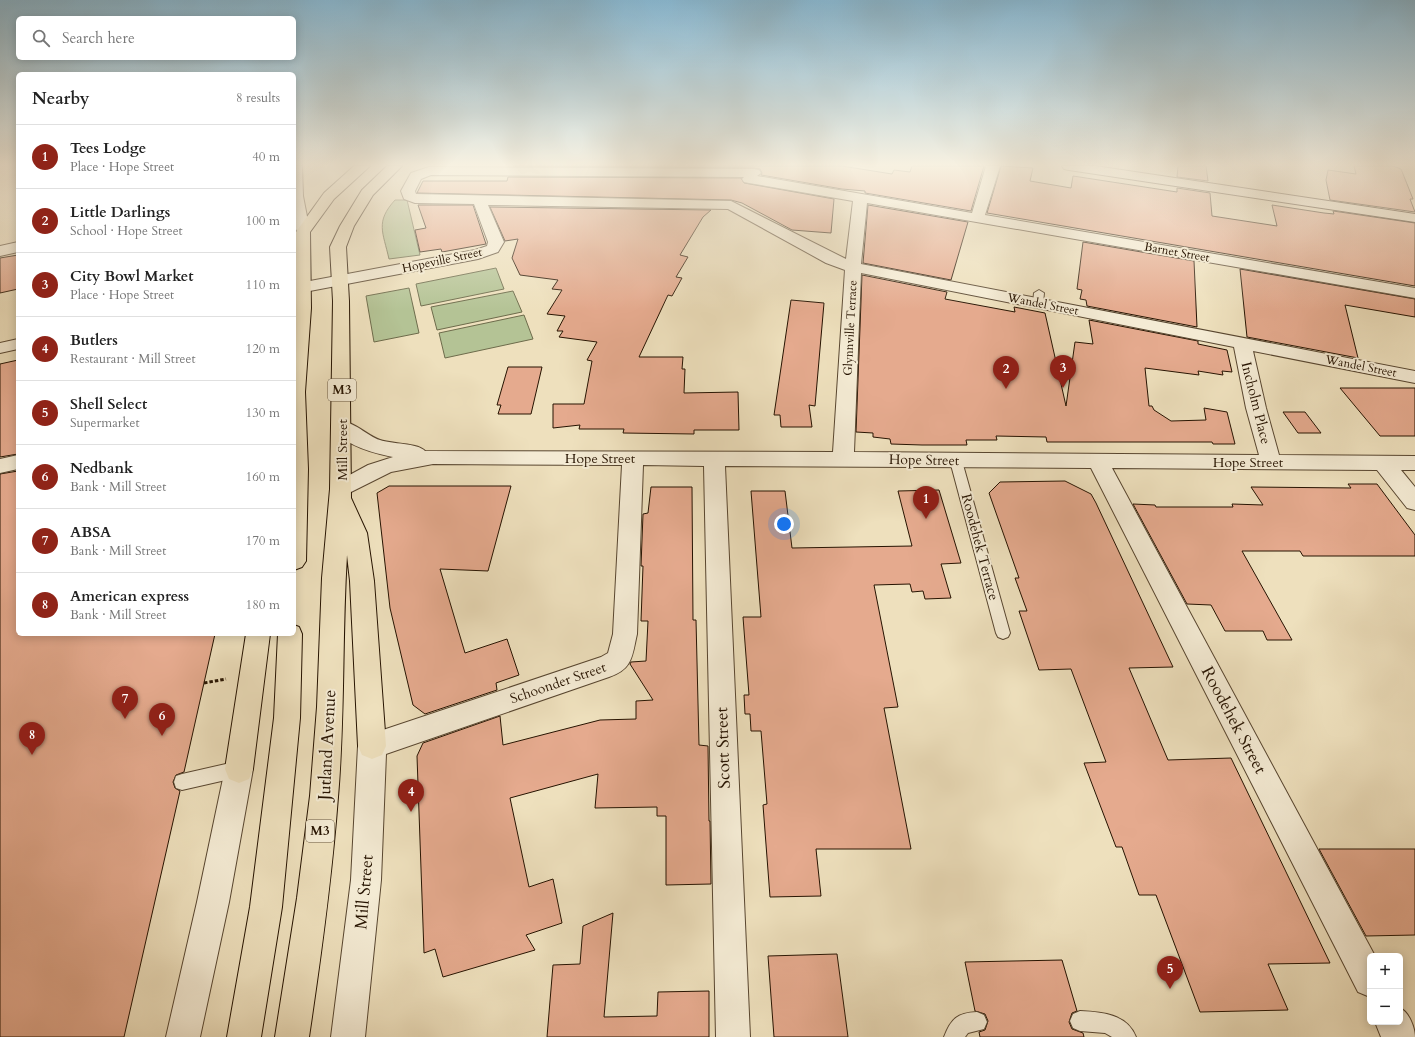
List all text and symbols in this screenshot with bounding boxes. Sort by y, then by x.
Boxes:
search box [16,16,296,60]
icon: search [30,27,52,49]
text: Search here [62,28,135,48]
text: Nearby [32,87,89,110]
text: 8 results [236,89,280,107]
text: Tees Lodge [70,138,146,158]
text: 1 [42,148,48,166]
text: 40 m [252,148,280,166]
text: Place · Hope Street [70,158,174,176]
text: Little Darlings [70,202,170,222]
text: 2 [42,212,48,230]
text: 100 m [246,212,280,230]
text: School · Hope Street [70,222,183,240]
street label: Barnet Street [1143,238,1211,266]
street label: Hopeville Street [401,244,484,276]
text: City Bowl Market [70,266,193,286]
text: 3 [42,276,48,294]
text: 110 m [246,276,280,294]
street label: Glynnville Terrace [840,280,860,376]
text: Place · Hope Street [70,286,174,304]
street label: Wandel Street [1005,289,1080,319]
text: Butlers [70,330,118,350]
text: 4 [42,340,48,358]
text: 120 m [246,340,280,358]
text: Restaurant · Mill Street [70,350,196,368]
street label: Wandel Street [1323,351,1398,381]
pin: 3 [1050,355,1076,388]
pin: 2 [993,356,1019,389]
street label: Incholm Place [1237,360,1275,446]
road number: M3 [328,379,356,401]
text: Shell Select [70,394,147,414]
text: 5 [42,404,48,422]
text: 130 m [246,404,280,422]
text: Supermarket [70,414,140,432]
street label: Mill Street [333,419,352,481]
street label: Hope Street [565,449,636,468]
street label: Hope Street [889,450,960,470]
street label: Hope Street [1213,453,1284,472]
text: Nedbank [70,458,133,478]
text: 6 [42,468,48,486]
text: 160 m [246,468,280,486]
text: Bank · Mill Street [70,478,166,496]
pin: 1 [913,486,939,519]
street label: Roodehek Terrace [957,492,1003,602]
your location [774,514,794,534]
text: ABSA [70,522,111,542]
text: 7 [42,532,48,550]
text: 170 m [246,532,280,550]
text: Bank · Mill Street [70,542,166,560]
text: American express [70,586,189,606]
text: 8 [42,596,48,614]
text: 180 m [246,596,280,614]
text: Bank · Mill Street [70,606,166,624]
street label: Schoonder Street [507,657,609,708]
street label: Roodehek Street [1196,662,1272,778]
pin: 7 [112,686,138,719]
street label: Jutland Avenue [312,689,341,804]
pin: 6 [149,703,175,736]
street label: Scott Street [710,706,736,789]
pin: 8 [19,722,45,755]
pin: 4 [398,779,424,812]
road number: M3 [306,820,334,842]
street label: Mill Street [349,853,379,930]
map controls [1367,953,1403,1025]
button: + [1367,953,1403,989]
pin: 5 [1157,956,1183,989]
button: − [1367,989,1403,1025]

